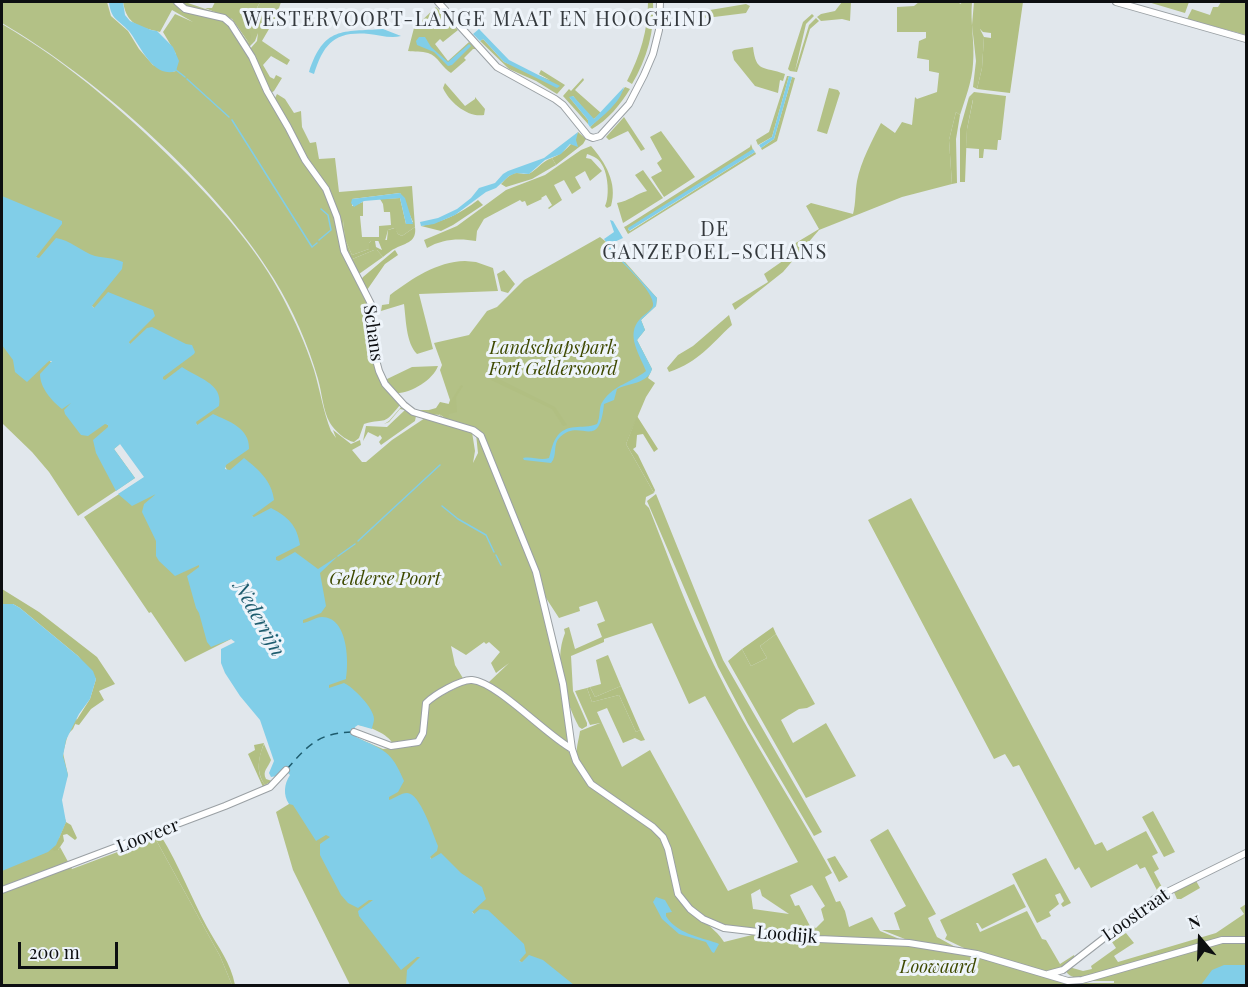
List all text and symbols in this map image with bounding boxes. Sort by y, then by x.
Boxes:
district label: WESTERVOORT-LANGE MAAT EN HOOGEIND [243,8,713,32]
district label: DE GANZEPOEL-SCHANS [602,218,828,265]
street label: Schans [358,303,388,363]
park label: Landschapspark Fort Geldersoord [489,337,617,380]
park label: Gelderse Poort [329,568,441,590]
water label: Nederrijn [229,577,289,661]
street label: Looveer [114,814,182,858]
street label: Loostraat [1098,884,1174,946]
north arrow [1170,909,1230,969]
text: N [1185,910,1203,933]
street label: Loodijk [756,922,818,948]
scale bar [21,930,122,968]
text: 200 m [29,940,80,964]
park label: Loowaard [900,956,976,978]

